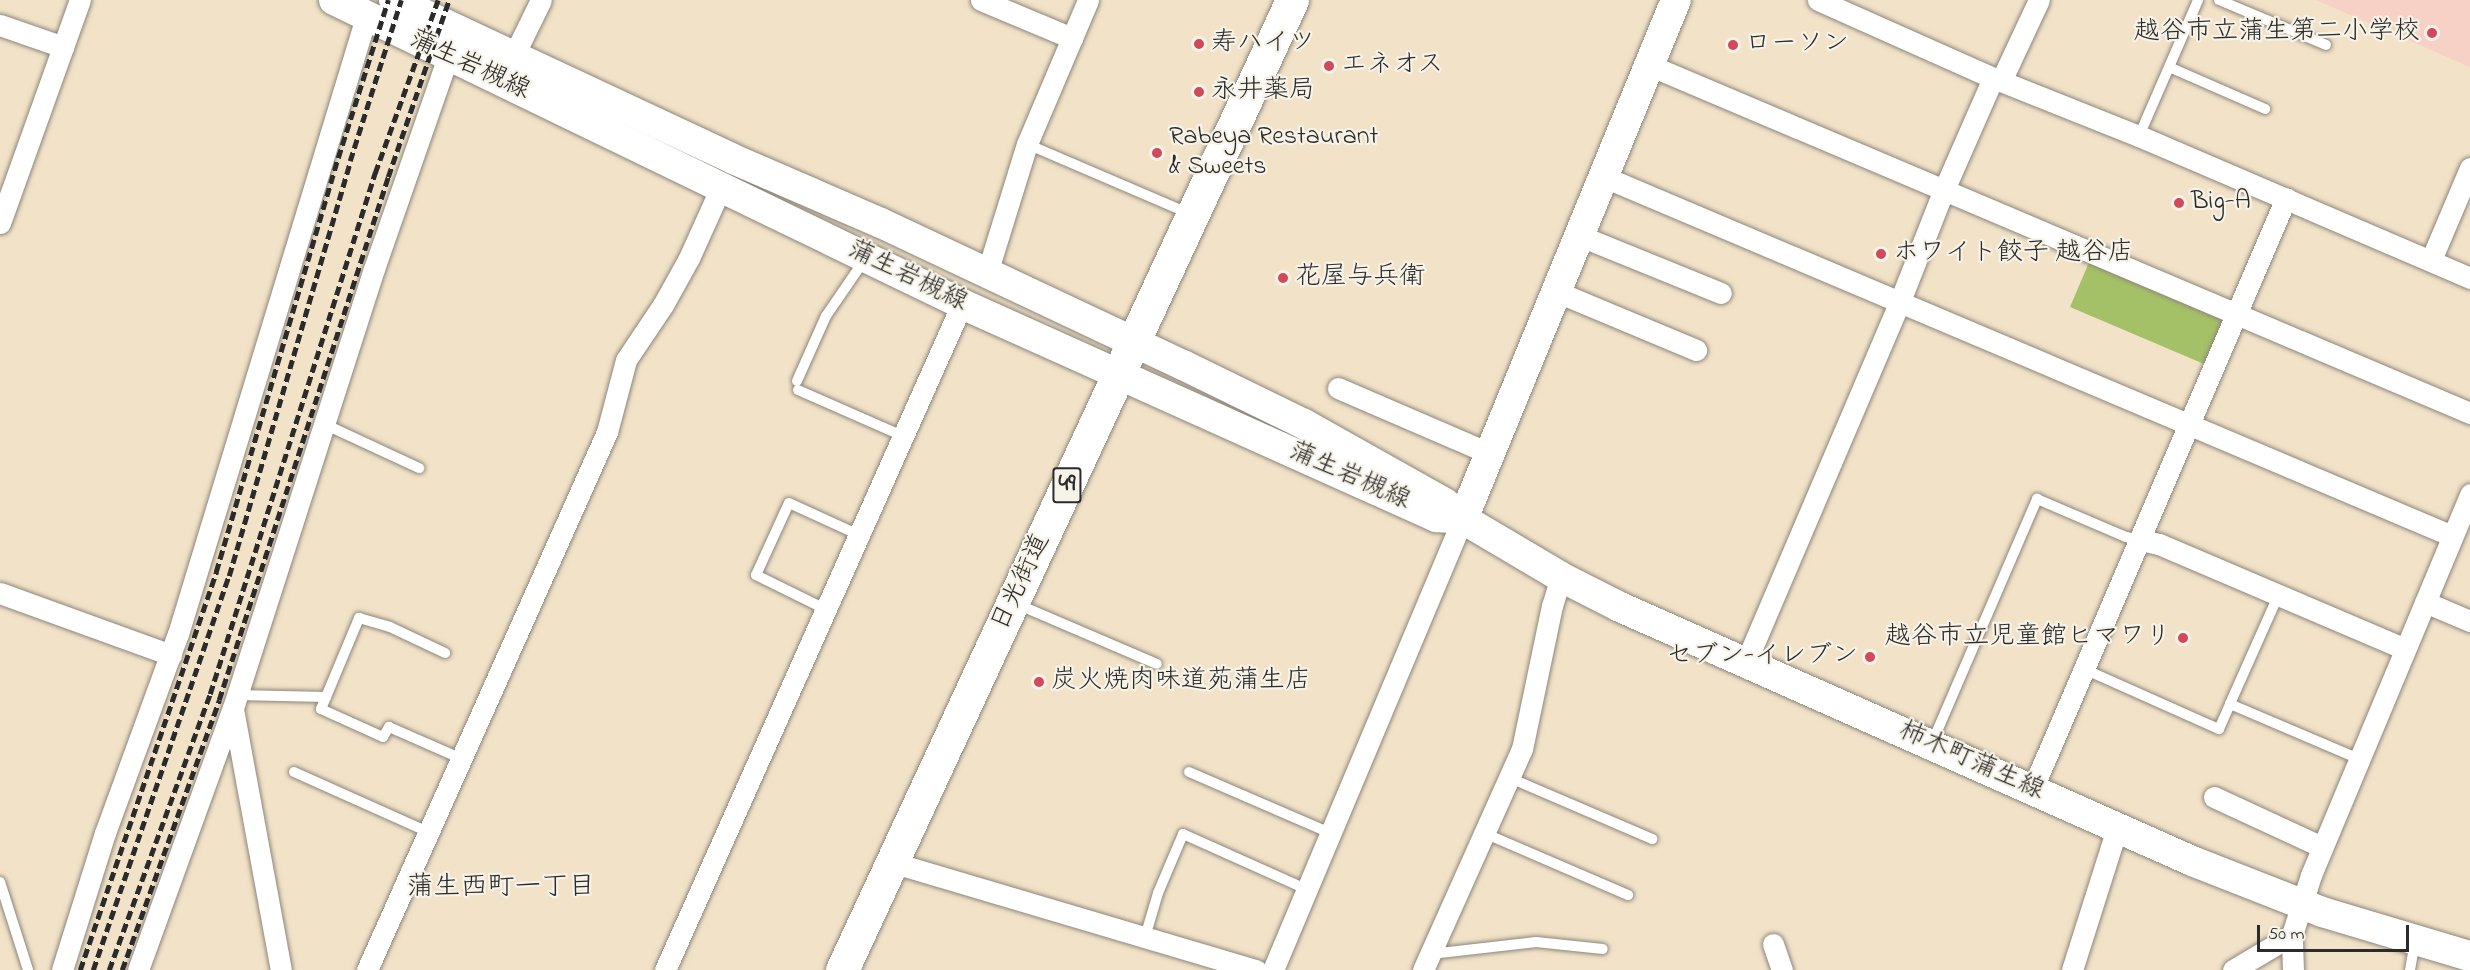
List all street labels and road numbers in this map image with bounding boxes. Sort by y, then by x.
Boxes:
street label: 蒲生岩槻線 [403,24,535,108]
street label: 蒲生岩槻線 [842,234,972,320]
street label: 蒲生岩槻線 [1283,436,1415,518]
road number: 49 [1052,464,1082,506]
street label: 日光街道 [986,529,1058,637]
street label: 柿木町蒲生線 [1893,716,2049,808]

